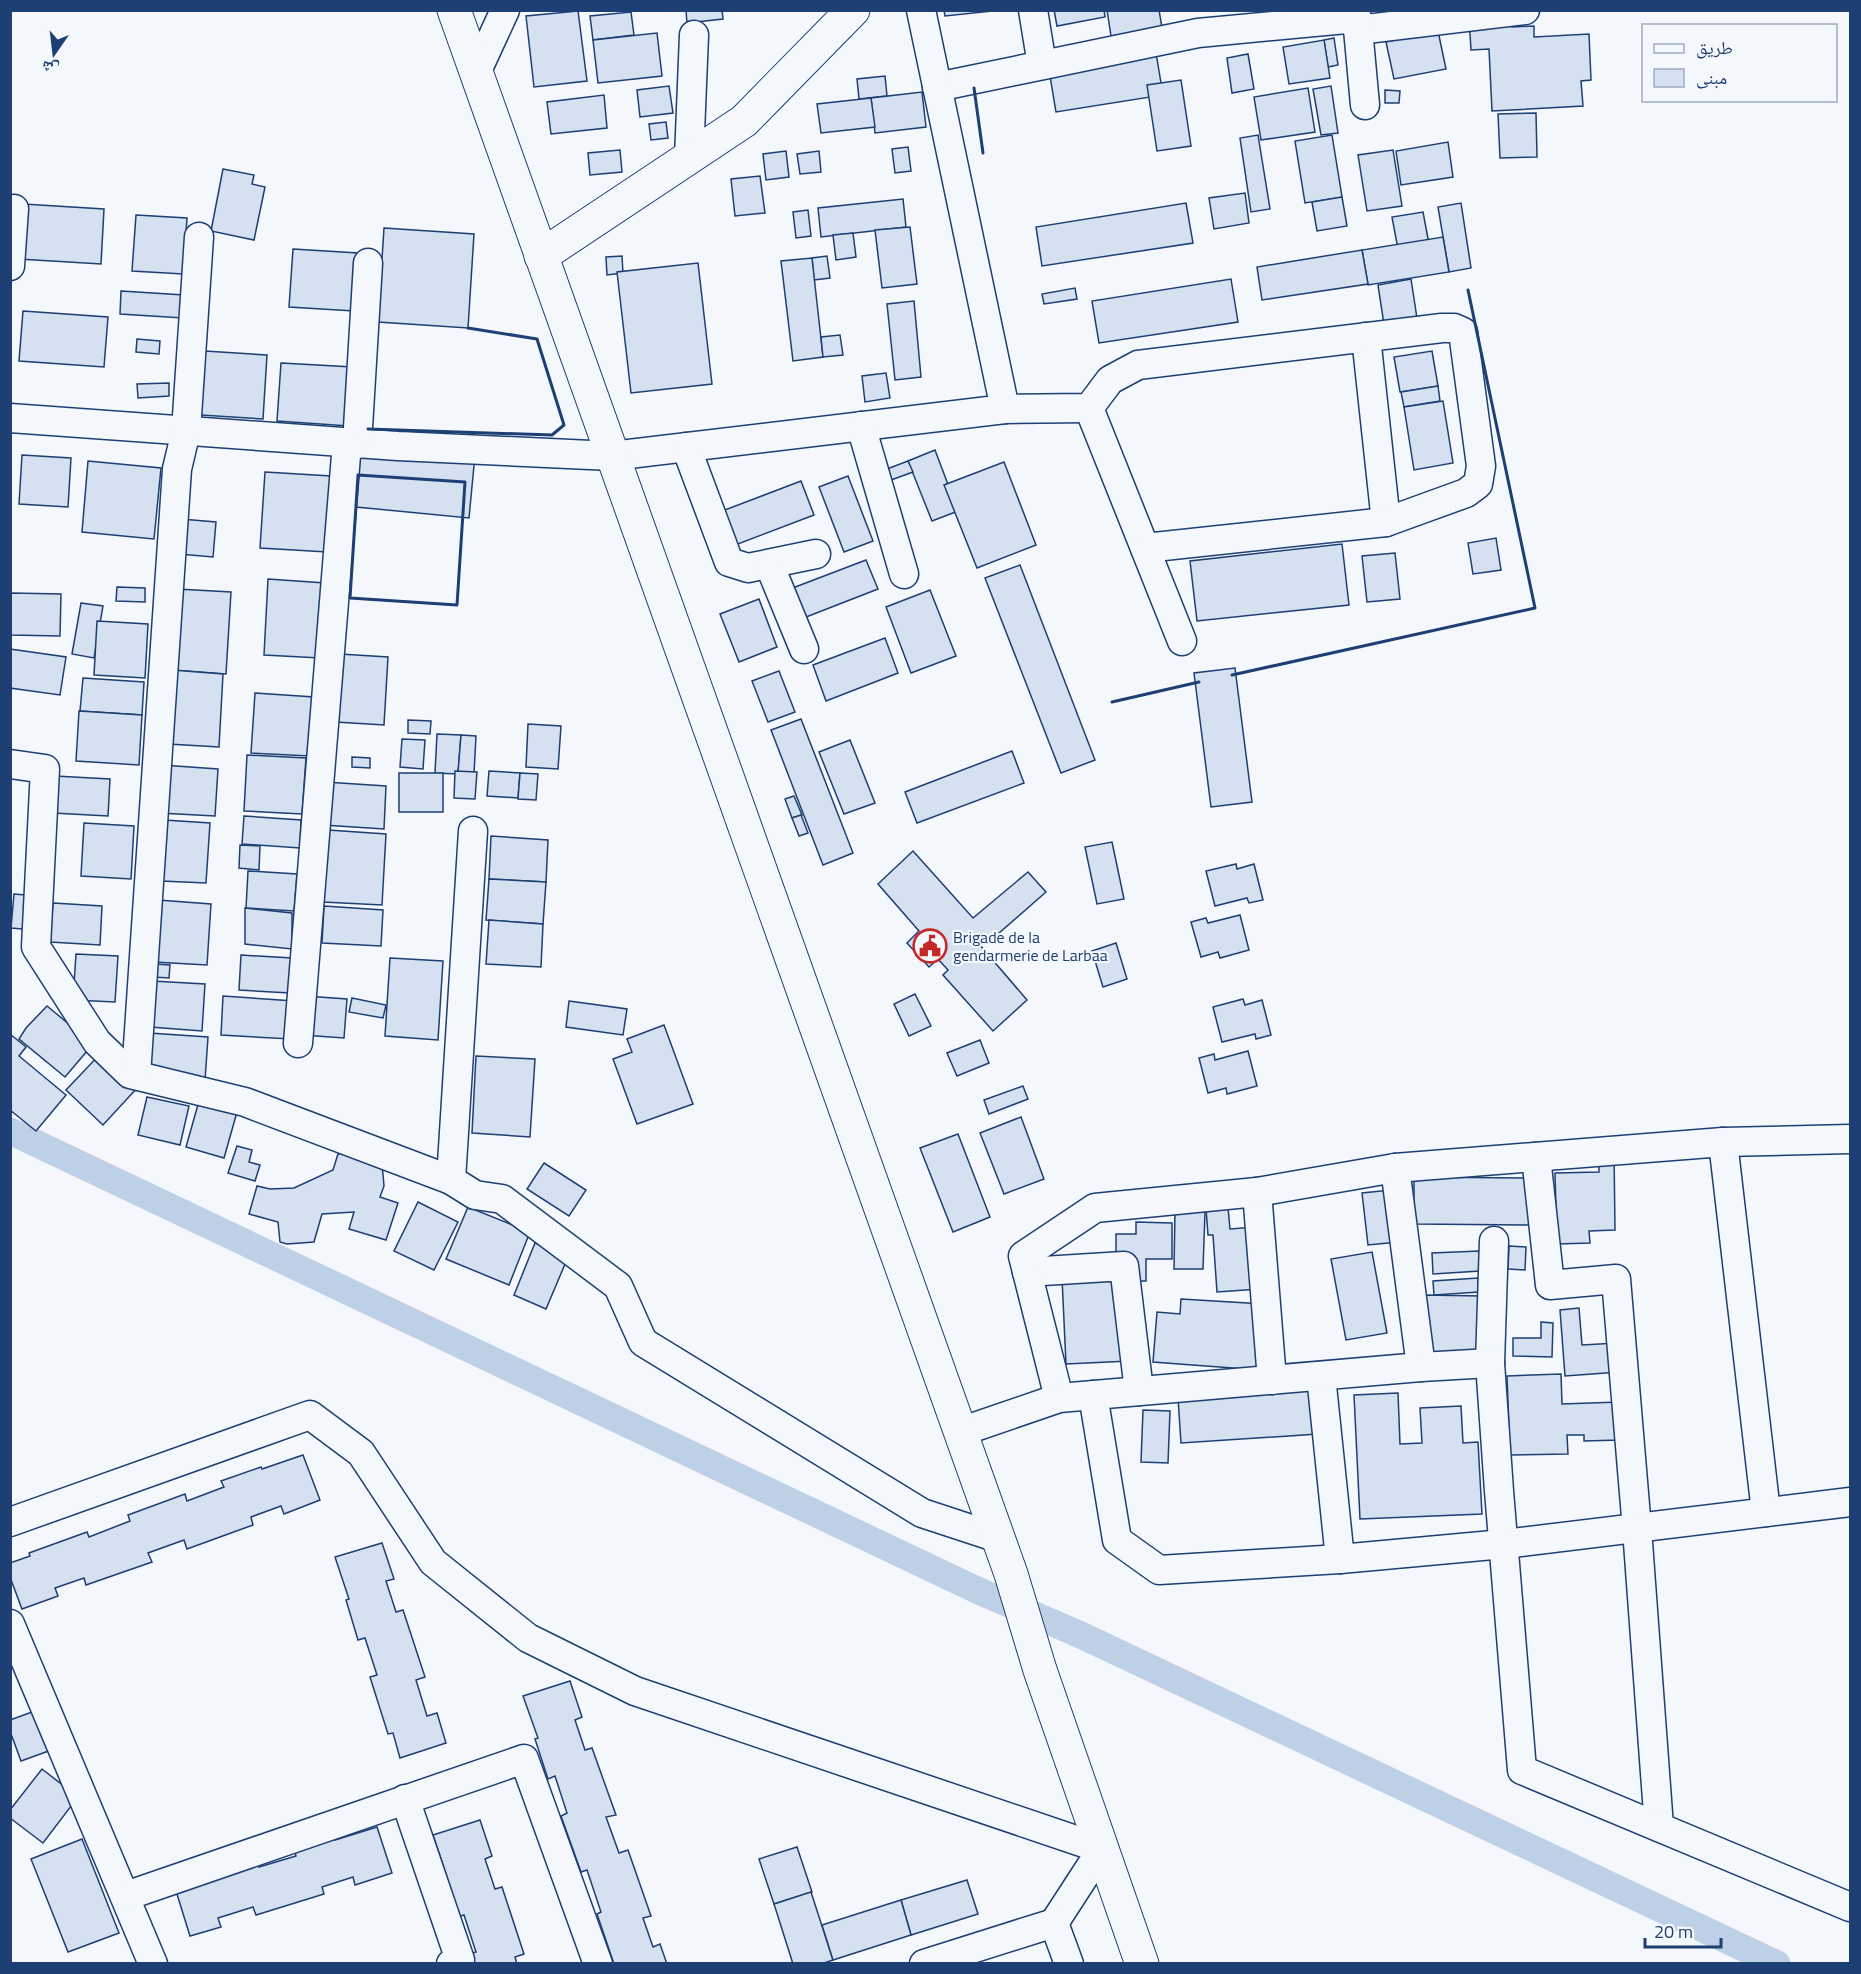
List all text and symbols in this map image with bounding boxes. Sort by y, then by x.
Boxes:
north arrow [24,24,84,84]
legend [1642,24,1837,102]
text: طريق [1696,34,1733,61]
text: ش [39,55,62,82]
text: مبنى [1696,64,1727,91]
place label: Brigade de la gendarmerie de Larbaa [953,925,1108,967]
public building icon: Brigade de la gendarmerie de Larbaa [912,928,948,964]
scale bar [1645,1911,1722,1949]
text: 20 m [1654,1918,1693,1945]

